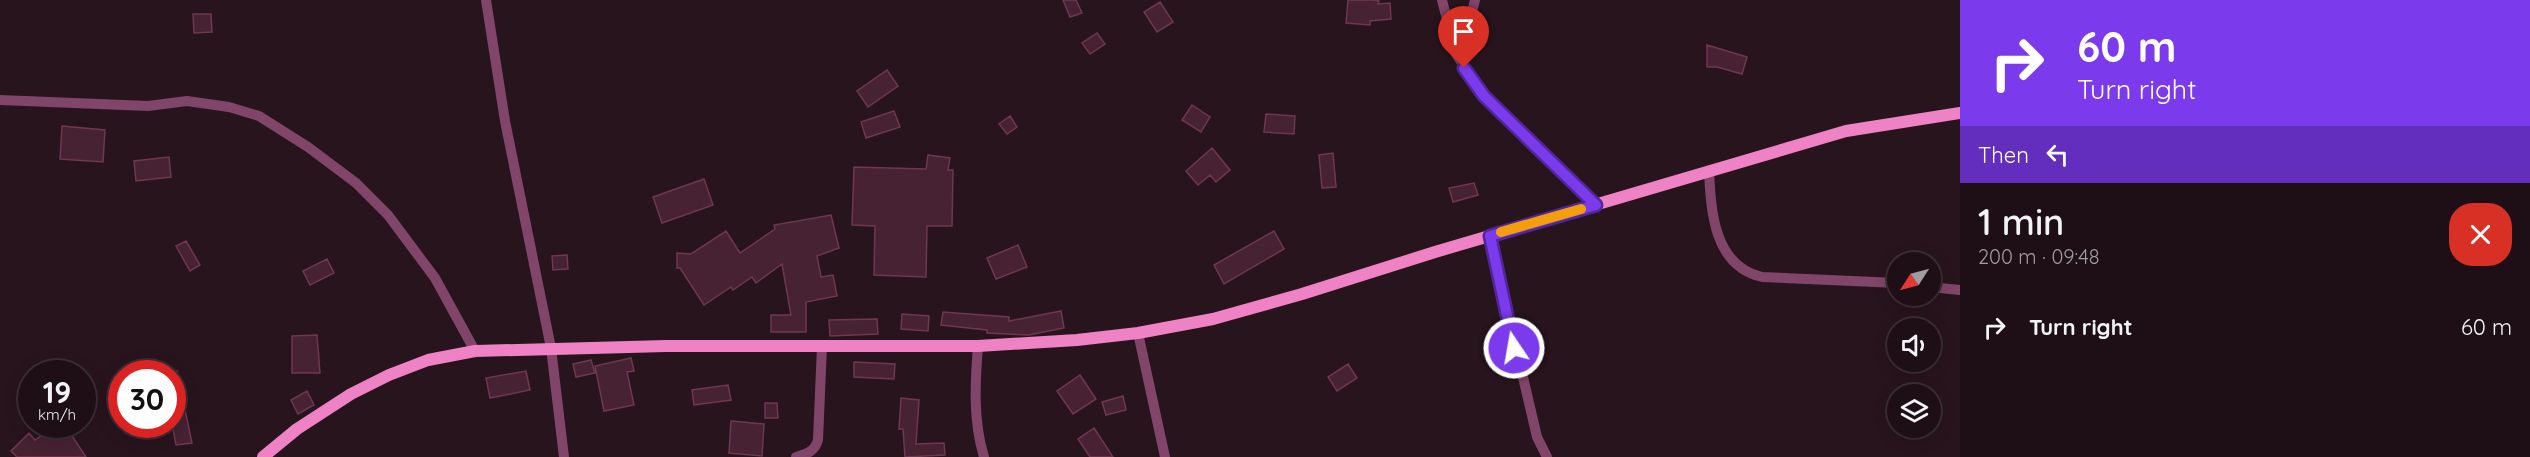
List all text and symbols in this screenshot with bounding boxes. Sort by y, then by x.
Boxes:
pin [1438,6,1489,68]
icon: arrive [1447,15,1480,48]
text: 60 m [2077,20,2177,73]
icon: right [1978,24,2056,102]
text: Turn right [2077,72,2196,106]
icon: left [2041,138,2074,171]
text: Then [1978,141,2029,169]
text: 1 min [1978,199,2064,244]
button: close [2449,203,2512,266]
text: 200 m · 09:48 [1978,244,2100,269]
north arrow [1887,252,1941,306]
map controls [1887,252,1941,438]
icon: right [1978,311,2011,344]
text: Turn right [2029,313,2133,341]
text: 60 m [2461,313,2512,341]
position arrow [1482,316,1546,380]
button: sound [1887,318,1941,372]
speed limit sign: 30 [108,360,186,438]
text: 19 [43,373,71,411]
button: layers [1887,384,1941,438]
text: km/h [38,405,76,424]

